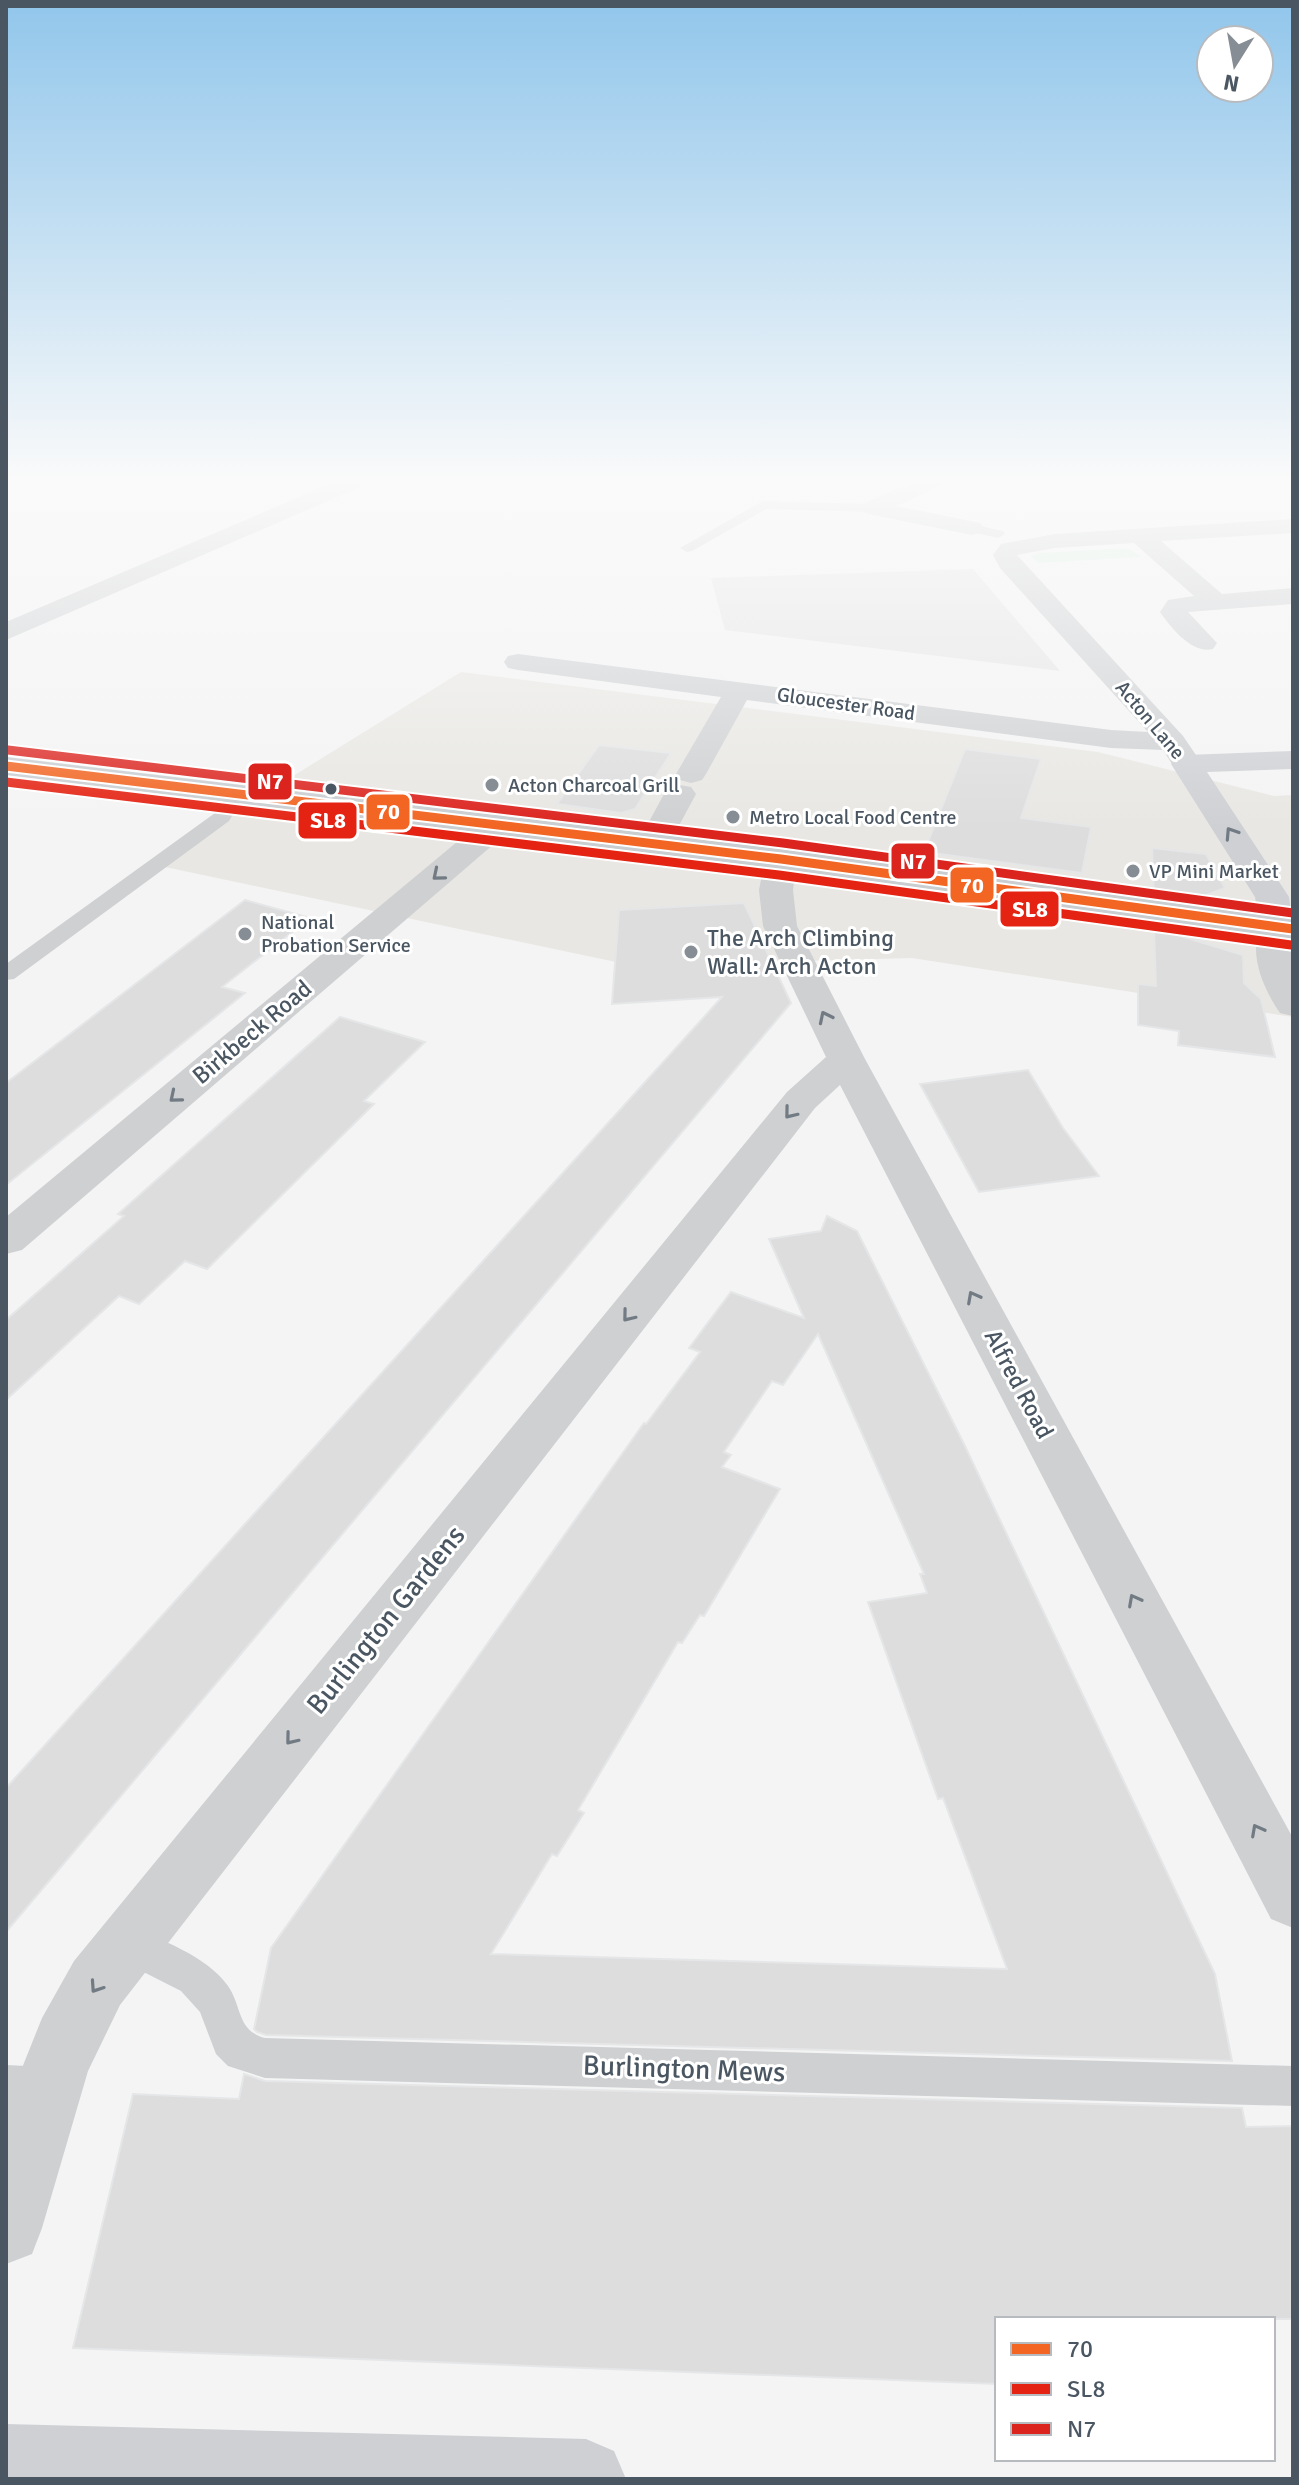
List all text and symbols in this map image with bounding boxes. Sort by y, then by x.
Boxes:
north arrow [1195,24,1275,104]
text: N [1221,68,1241,98]
street label: Acton Lane [1110,675,1190,765]
street label: Gloucester Road [775,682,917,726]
line badge: N7 [247,762,293,801]
text: N7 [256,768,284,795]
place label: Acton Charcoal Grill [508,773,680,798]
marker: Acton Charcoal Grill [483,776,501,794]
unlabelled marker [323,781,339,797]
line badge: 70 [365,793,411,831]
text: 70 [376,798,400,825]
line badge: SL8 [297,801,358,840]
place label: Metro Local Food Centre [749,805,957,830]
text: SL8 [310,807,346,834]
marker: Metro Local Food Centre [724,808,742,826]
one-way arrow [1226,827,1241,842]
line badge: N7 [890,842,936,880]
text: N7 [899,848,927,875]
place label: VP Mini Market [1149,859,1279,884]
marker: VP Mini Market [1124,862,1142,880]
one-way arrow [433,865,447,880]
line badge: 70 [949,866,995,904]
text: 70 [960,872,984,899]
line badge: SL8 [999,890,1060,928]
text: SL8 [1012,896,1048,923]
place label: National Probation Service [261,910,411,958]
place label: The Arch Climbing Wall: Arch Acton [707,923,894,981]
marker: National Probation Service [236,925,254,943]
marker: The Arch Climbing Wall: Arch Acton [682,943,700,961]
street label: Birkbeck Road [186,973,318,1091]
one-way arrow [819,1011,835,1026]
one-way arrow [170,1087,185,1102]
one-way arrow [785,1104,800,1118]
one-way arrow [967,1290,982,1305]
one-way arrow [623,1307,638,1322]
street label: Alfred Road [978,1324,1060,1444]
street label: Burlington Gardens [300,1519,472,1721]
one-way arrow [1129,1594,1144,1609]
one-way arrow [287,1730,301,1745]
one-way arrow [1251,1823,1266,1838]
one-way arrow [90,1978,105,1992]
street label: Burlington Mews [582,2048,786,2090]
legend [995,2317,1275,2461]
text: 70 [1067,2334,1093,2364]
text: SL8 [1067,2374,1106,2404]
text: N7 [1067,2414,1096,2444]

